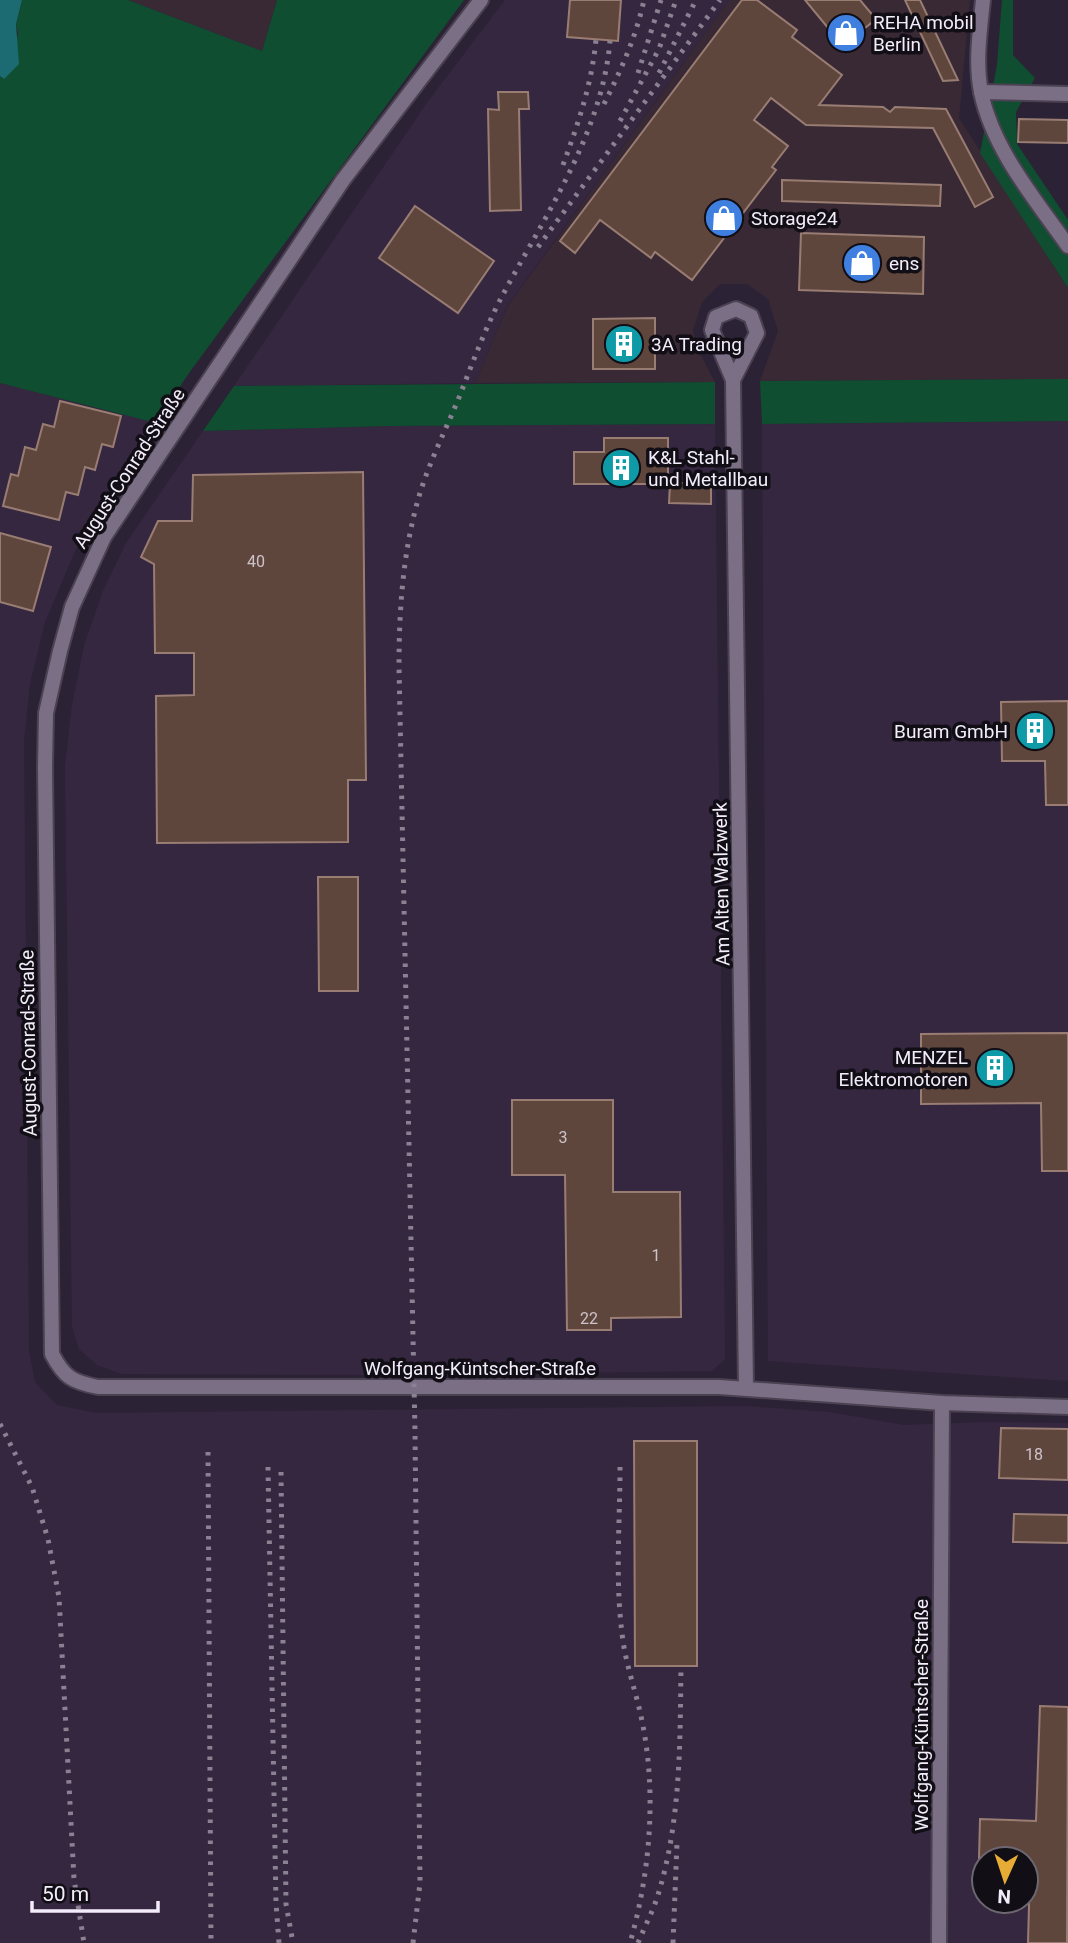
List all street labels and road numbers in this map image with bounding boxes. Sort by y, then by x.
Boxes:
street label: August-Conrad-Straße [69,384,190,553]
street label: Am Alten Walzwerk [709,802,734,966]
street label: August-Conrad-Straße [15,950,42,1136]
street label: Wolfgang-Küntscher-Straße [364,1357,596,1380]
street label: Wolfgang-Küntscher-Straße [910,1599,933,1831]

